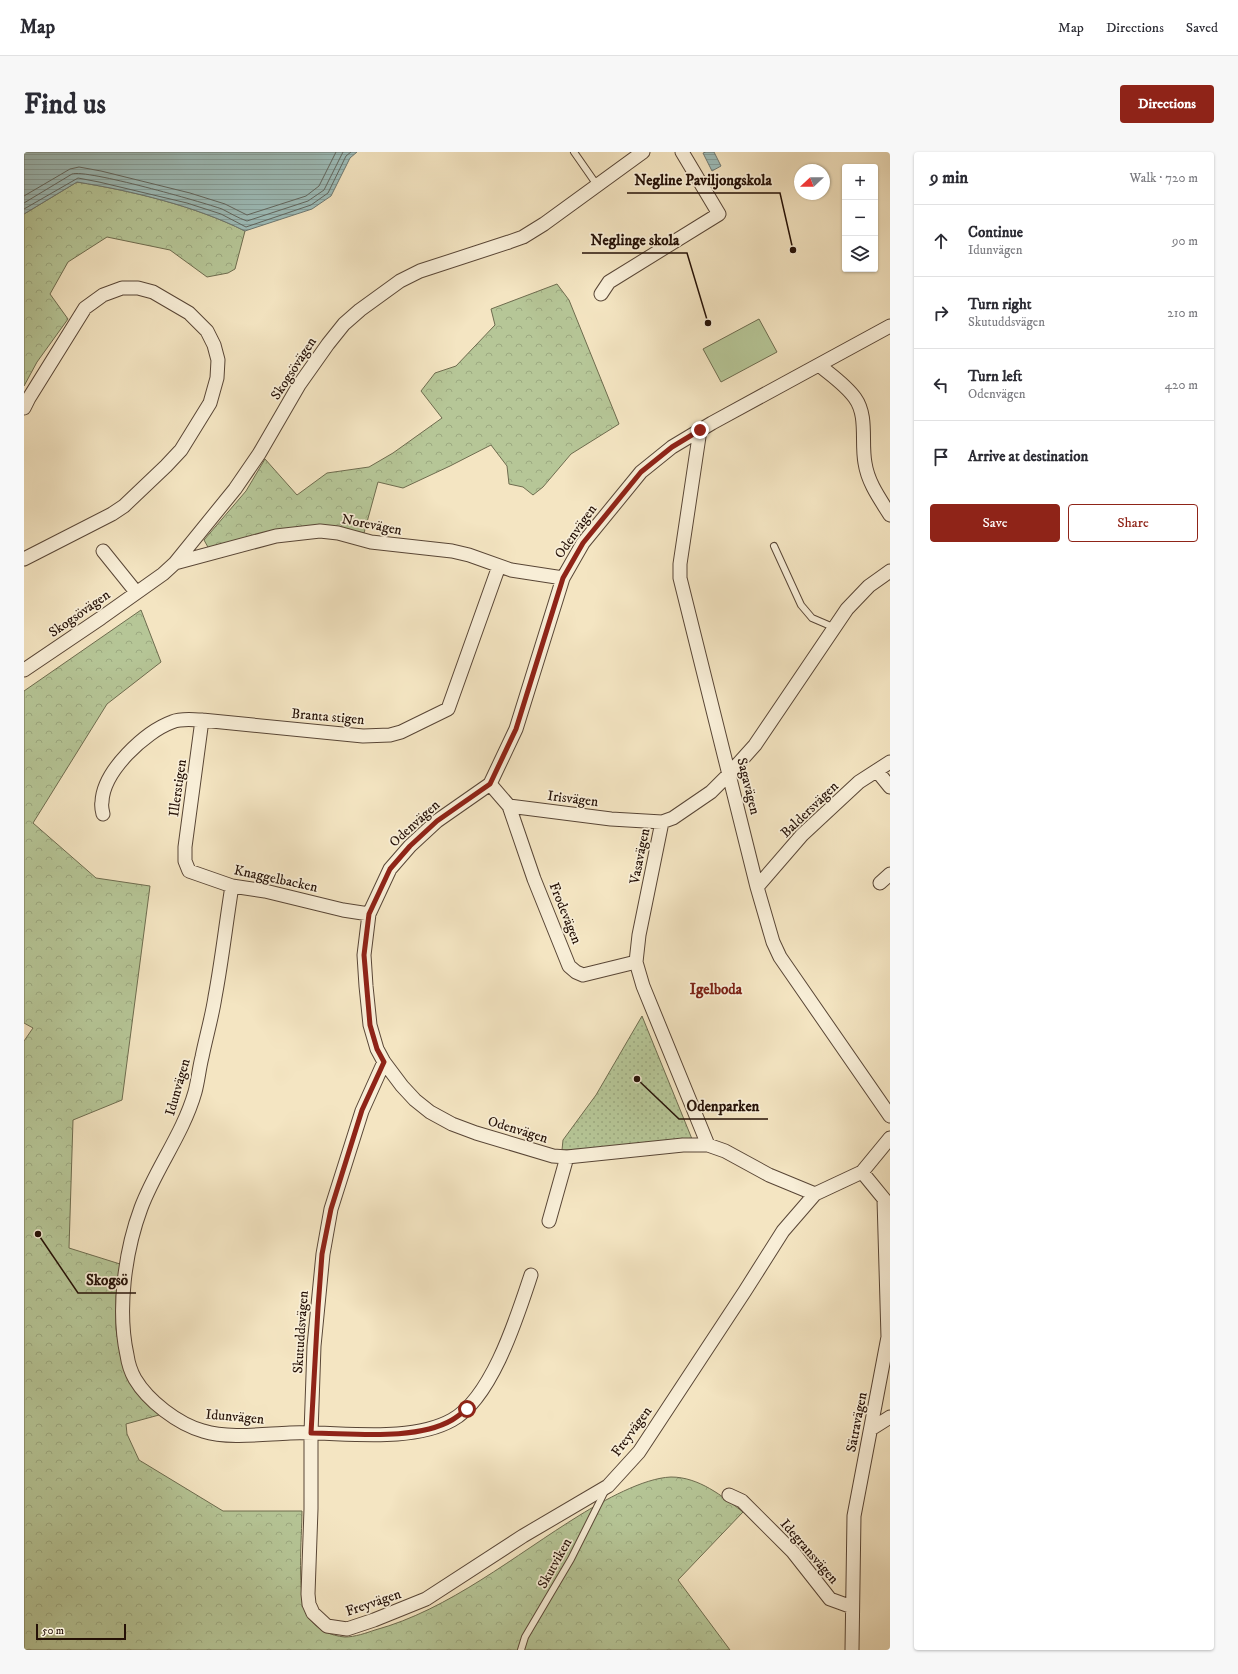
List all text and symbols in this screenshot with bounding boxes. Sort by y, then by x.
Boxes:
text: Map [20,16,55,39]
text: Map [1058,19,1084,37]
text: Directions [1106,19,1164,37]
text: Saved [1186,19,1218,37]
button: Directions [1120,85,1214,123]
text: Find us [24,87,106,122]
north arrow [794,164,830,200]
map controls [842,164,878,272]
button: + [842,164,878,200]
callout: Negline Paviljongskola [627,166,780,193]
text: 9 min [930,167,968,189]
text: Walk · 720 m [1130,170,1198,186]
text: Negline Paviljongskola [634,171,772,190]
button: − [842,200,878,236]
text: Continue [968,223,1023,242]
callout: Neglinge skola [582,226,687,253]
icon: ahead [930,230,952,252]
text: Neglinge skola [591,231,680,250]
text: 90 m [1172,233,1198,249]
button: layers [842,236,878,272]
text: Idunvägen [968,242,1022,258]
text: Turn right [968,295,1031,314]
icon: right [930,302,952,324]
text: 210 m [1167,305,1198,321]
text: Skutuddsvägen [968,314,1045,330]
street label: Skogsövägen [267,333,321,403]
text: Turn left [968,367,1022,386]
icon: left [930,374,952,396]
text: 420 m [1165,377,1198,393]
text: Odenvägen [968,386,1026,402]
route end [691,421,709,439]
icon: arrive [930,446,952,468]
text: Arrive at destination [968,447,1088,466]
street label: Odenvägen [551,500,601,562]
button: Save [930,504,1060,542]
button: Share [1068,504,1198,542]
street label: Norevägen [340,510,404,540]
street label: Skogsövägen [45,586,114,642]
street label: Branta stigen [291,705,366,729]
street label: Sagavägen [732,756,764,817]
street label: Illerstigen [165,758,191,818]
street label: Baldersvägen [777,777,843,842]
street label: Irisvägen [546,787,600,811]
street label: Odenvägen [386,796,444,851]
street label: Vasavägen [626,826,654,887]
street label: Knaggelbacken [232,861,320,897]
street label: Frodevägen [545,880,586,947]
district label: Igelboda [690,980,743,999]
street label: Idunvägen [161,1056,195,1118]
callout: Odenparken [679,1092,768,1119]
text: Odenparken [687,1097,760,1116]
street label: Odenvägen [485,1112,551,1148]
callout: Skogsö [78,1266,136,1293]
text: Skogsö [86,1271,129,1290]
street label: Skutuddsvägen [289,1289,313,1374]
street label: Sätravägen [842,1390,872,1454]
route start [458,1400,476,1418]
street label: Freyvägen [608,1402,656,1460]
street label: Idunvägen [205,1405,266,1429]
street label: Idegransvägen [776,1515,843,1588]
street label: Skutviken [534,1534,576,1592]
street label: Freyvägen [343,1585,404,1621]
scale bar [36,1622,126,1641]
text: 50 m [42,1624,64,1638]

